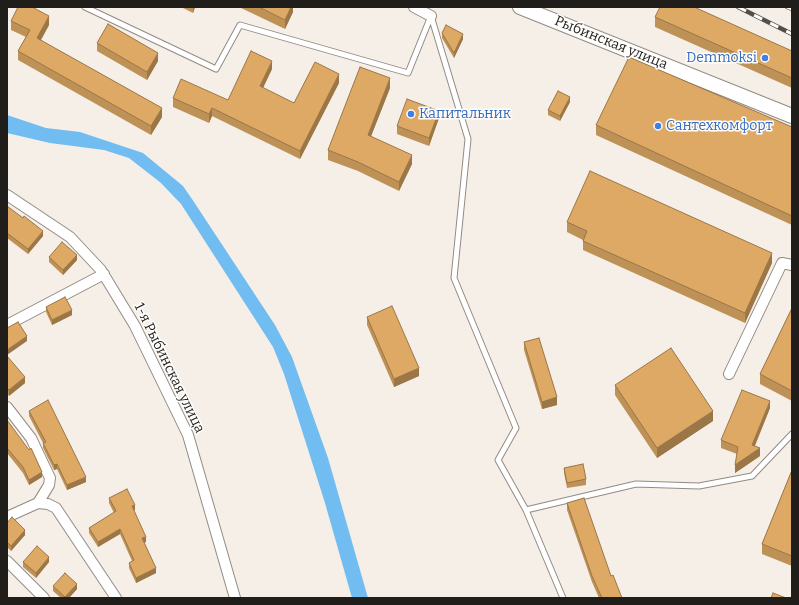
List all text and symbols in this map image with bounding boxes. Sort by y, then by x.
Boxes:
street label: Рыбинская улица [552,13,670,73]
place label: Demmoksi [686,50,757,66]
marker: Demmoksi [760,53,770,63]
place label: Капитальник [419,106,511,122]
marker: Капитальник [406,109,416,119]
place label: Сантехкомфорт [666,118,773,134]
marker: Сантехкомфорт [653,121,663,131]
street label: 1-я Рыбинская улица [130,300,208,436]

